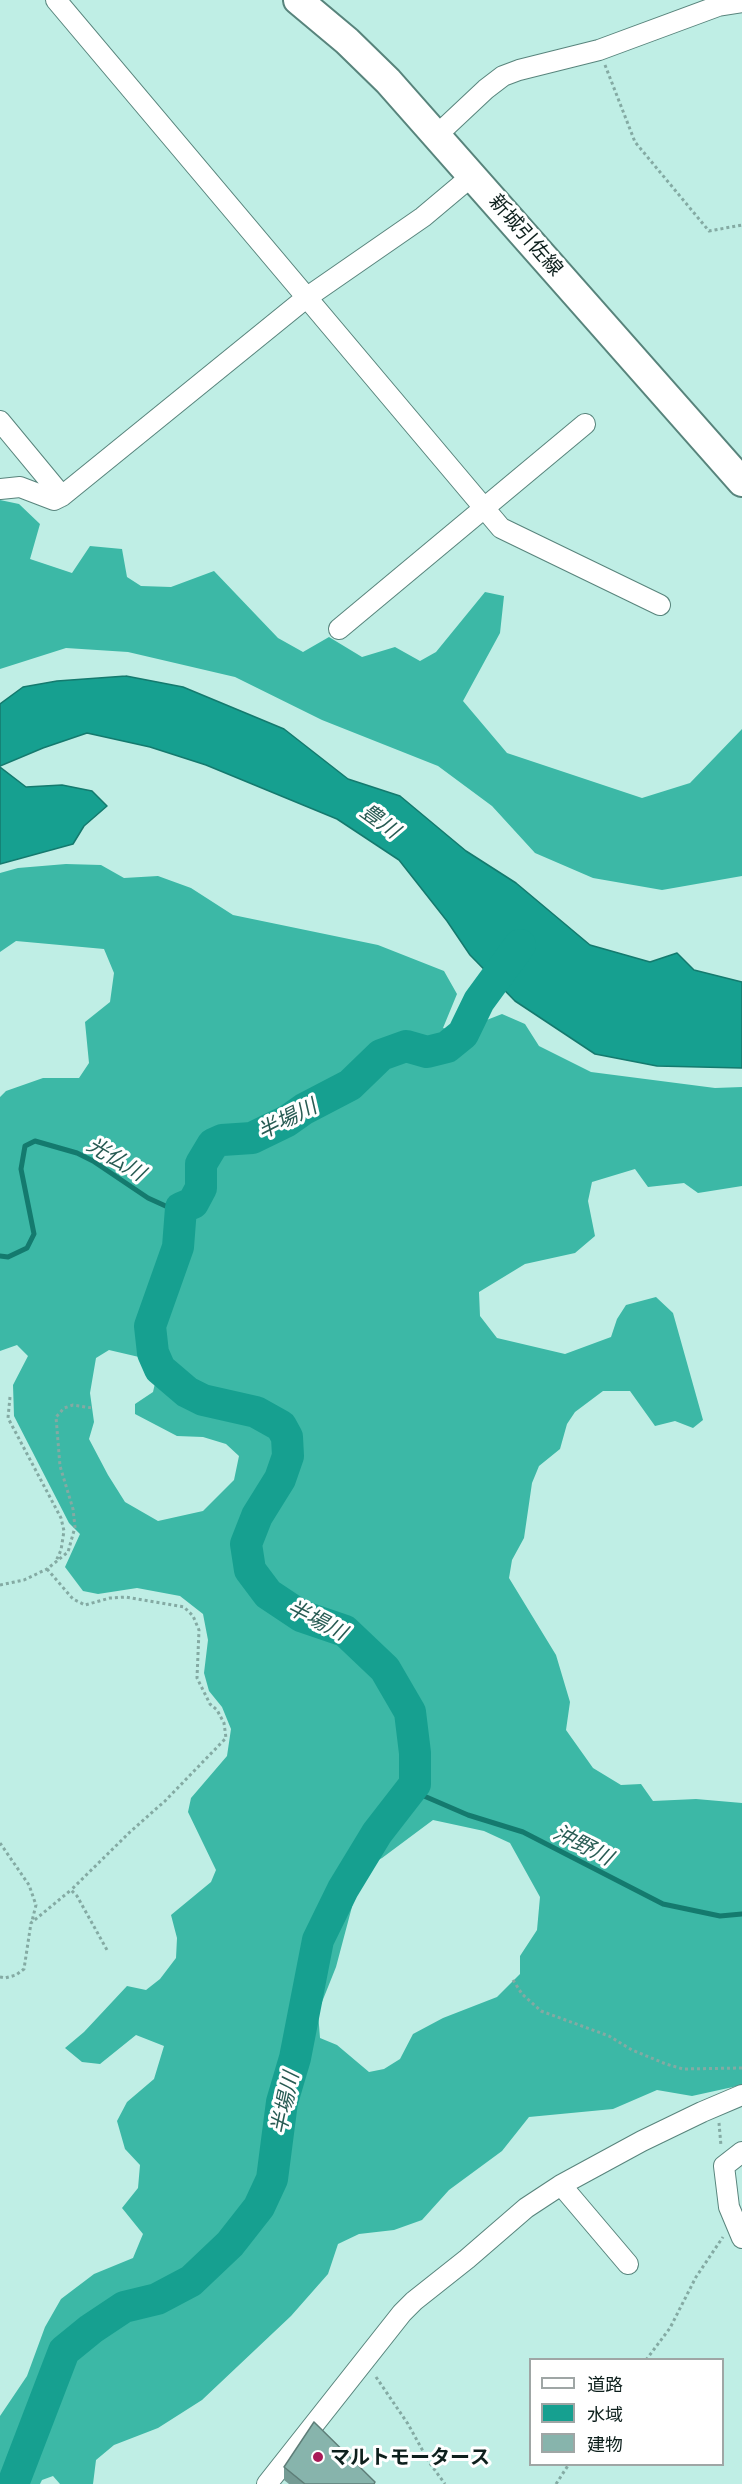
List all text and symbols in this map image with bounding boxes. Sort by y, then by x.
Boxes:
street label: 新城引佐線 [484,189,568,281]
water label: 豊川 [356,798,404,844]
water label: 半場川 [253,1093,321,1145]
water label: 光仏川 [83,1132,149,1186]
water label: 半場川 [283,1594,351,1646]
water label: 沖野川 [549,1819,617,1871]
water label: 半場川 [266,2070,304,2136]
legend [529,2358,724,2466]
text: 道路 [587,2373,623,2395]
text: 水域 [587,2403,623,2425]
text: 建物 [587,2433,623,2455]
place label: マルトモータース [330,2445,490,2469]
marker: マルトモータース [311,2450,325,2464]

